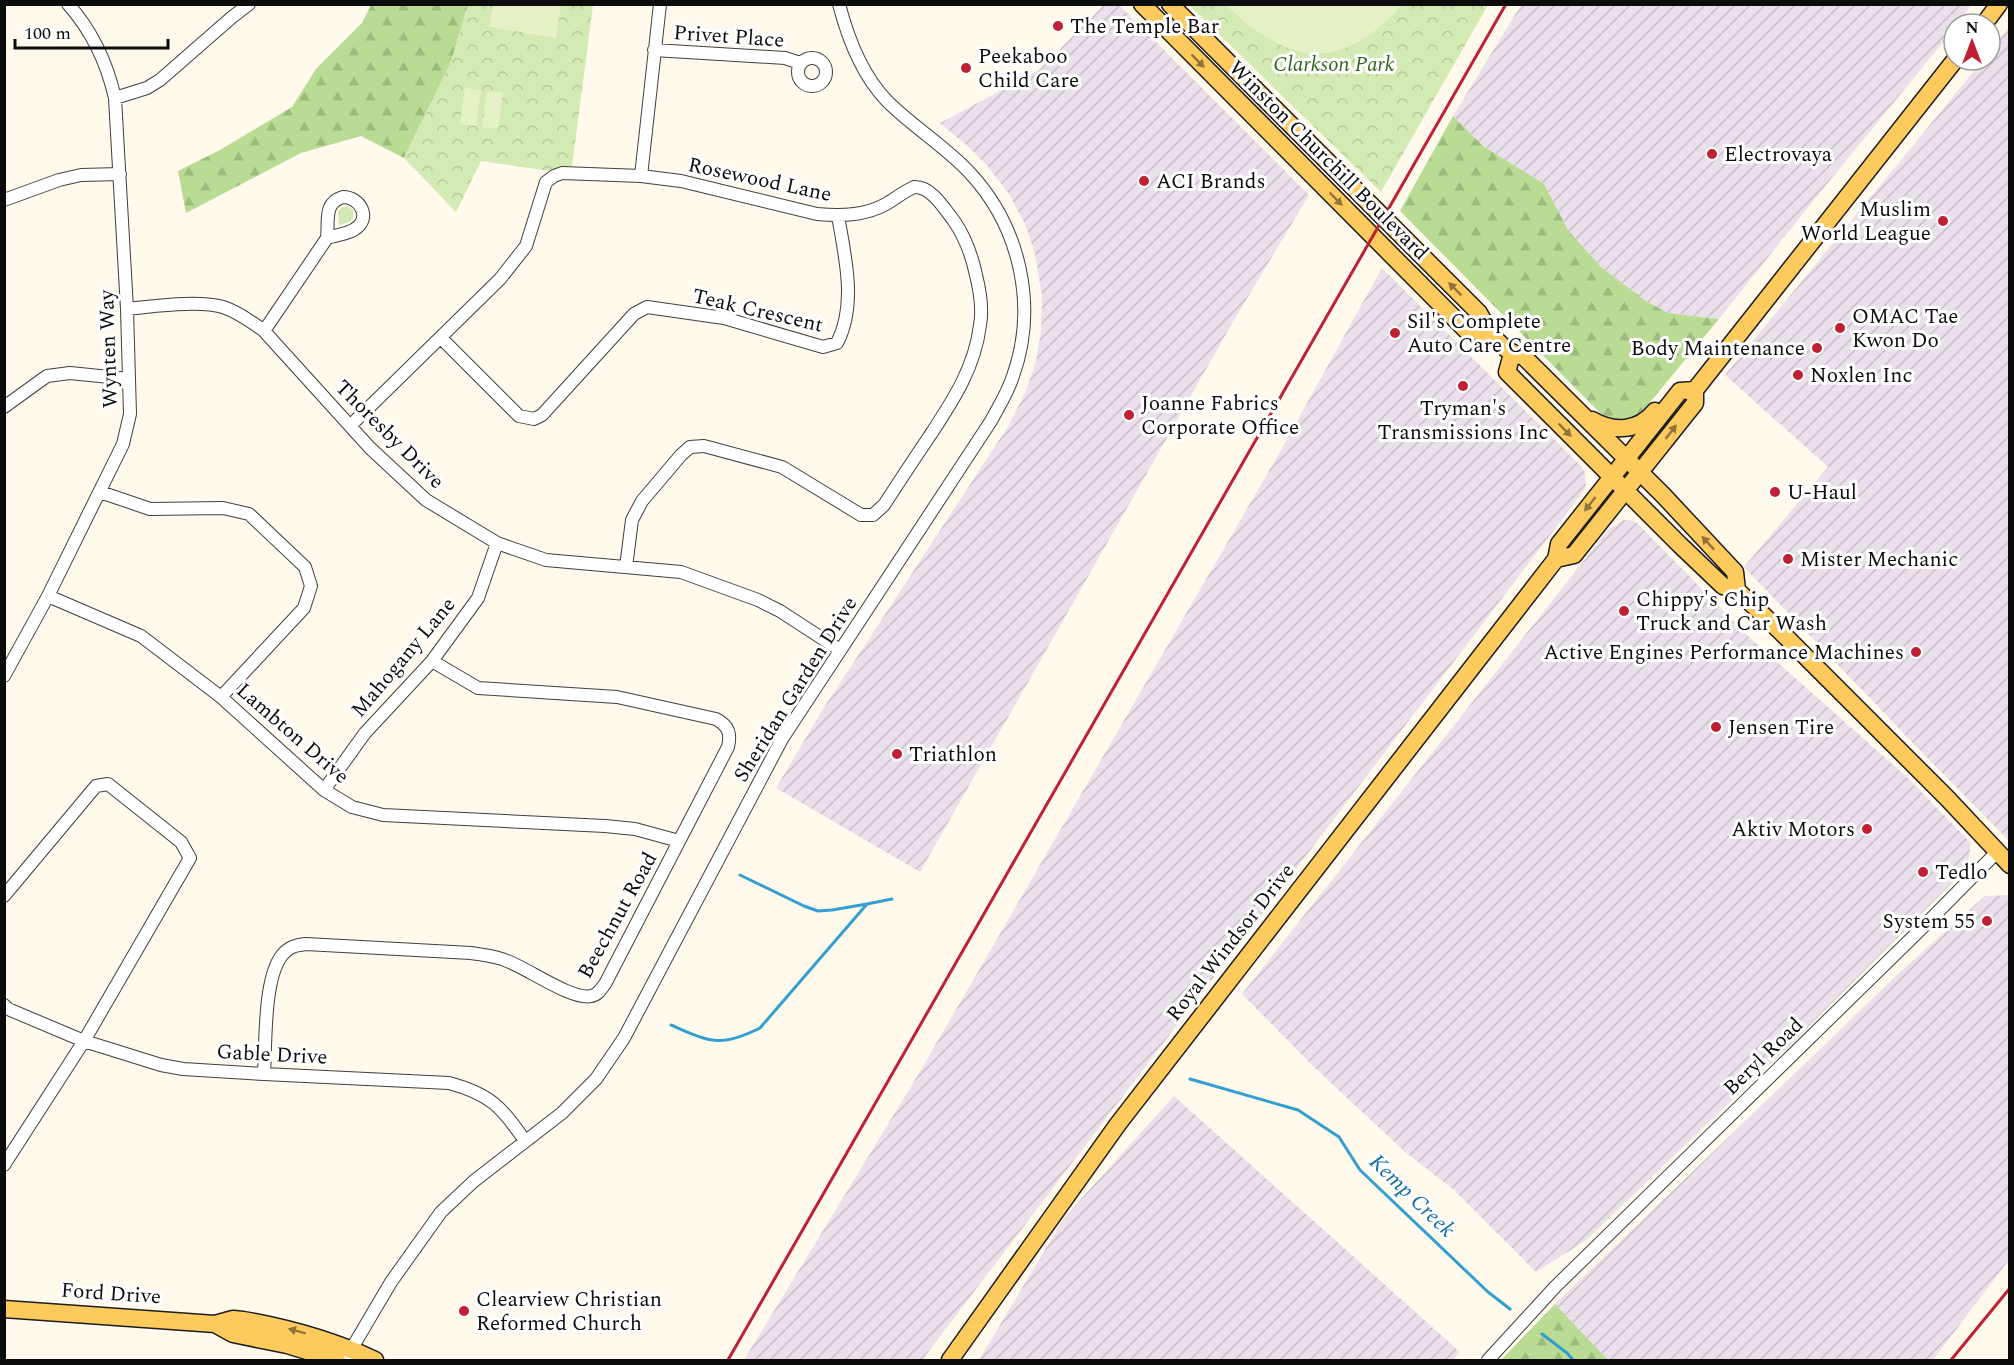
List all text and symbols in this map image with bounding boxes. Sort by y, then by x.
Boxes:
place label: The Temple Bar [1070,11,1219,43]
scale bar [15,12,168,50]
north arrow [1942,12,2002,72]
text: N [1965,16,1979,40]
street label: Privet Place [672,17,785,57]
marker: The Temple Bar [1051,19,1065,33]
text: 100 m [24,20,71,47]
place label: Peekaboo Child Care [978,41,1079,97]
park label: Clarkson Park [1273,49,1395,81]
one-way arrow [1191,53,1205,68]
street label: Winston Churchill Boulevard [1221,53,1436,268]
marker: Peekaboo Child Care [959,61,973,75]
place label: Electrovaya [1724,139,1833,171]
marker: Electrovaya [1705,147,1719,161]
street label: Rosewood Lane [685,149,835,211]
place label: ACI Brands [1156,166,1265,198]
marker: ACI Brands [1137,174,1151,188]
one-way arrow [1328,191,1342,205]
place label: Muslim World League [1801,194,1931,250]
marker: Muslim World League [1936,214,1950,228]
street label: Teak Crescent [689,280,826,342]
one-way arrow [1448,282,1462,296]
street label: Wynten Way [91,288,127,409]
place label: OMAC Tae Kwon Do [1852,301,1958,357]
place label: Sil's Complete Auto Care Centre [1407,306,1571,362]
marker: OMAC Tae Kwon Do [1833,321,1847,335]
marker: Sil's Complete Auto Care Centre [1388,326,1402,340]
place label: Body Maintenance [1631,333,1805,365]
marker: Body Maintenance [1810,341,1824,355]
place label: Noxlen Inc [1810,360,1913,392]
marker: Noxlen Inc [1791,368,1805,382]
street label: Thoresby Drive [327,373,451,497]
marker: Tryman's Transmissions Inc [1456,379,1470,393]
place label: Joanne Fabrics Corporate Office [1141,388,1299,444]
place label: Tryman's Transmissions Inc [1377,393,1549,449]
marker: Joanne Fabrics Corporate Office [1122,408,1136,422]
one-way arrow [1558,423,1572,437]
one-way arrow [1665,425,1677,440]
place label: U-Haul [1787,477,1857,509]
marker: U-Haul [1768,485,1782,499]
one-way arrow [1584,497,1596,512]
one-way arrow [1701,535,1715,550]
place label: Mister Mechanic [1800,544,1958,576]
marker: Mister Mechanic [1781,552,1795,566]
place label: Chippy's Chip Truck and Car Wash [1636,584,1827,640]
street label: Mahogany Lane [344,590,464,725]
street label: Sheridan Garden Drive [726,591,866,789]
marker: Chippy's Chip Truck and Car Wash [1617,604,1631,618]
place label: Active Engines Performance Machines [1543,637,1904,669]
marker: Active Engines Performance Machines [1909,645,1923,659]
street label: Lambton Drive [229,675,356,792]
place label: Jensen Tire [1728,712,1834,744]
marker: Jensen Tire [1709,720,1723,734]
place label: Triathlon [909,739,997,771]
marker: Triathlon [890,747,904,761]
place label: Aktiv Motors [1731,814,1855,846]
marker: Aktiv Motors [1860,822,1874,836]
street label: Beechnut Road [570,846,666,985]
street label: Royal Windsor Drive [1159,857,1303,1029]
place label: Tedlo [1935,857,1988,889]
marker: Tedlo [1916,865,1930,879]
place label: System 55 [1883,906,1975,938]
marker: System 55 [1980,914,1994,928]
street label: Beryl Road [1716,1010,1811,1103]
street label: Gable Drive [216,1036,328,1074]
water label: Kemp Creek [1361,1146,1463,1246]
street label: Ford Drive [60,1275,162,1313]
place label: Clearview Christian Reformed Church [476,1284,662,1340]
marker: Clearview Christian Reformed Church [457,1304,471,1318]
one-way arrow [288,1326,306,1335]

